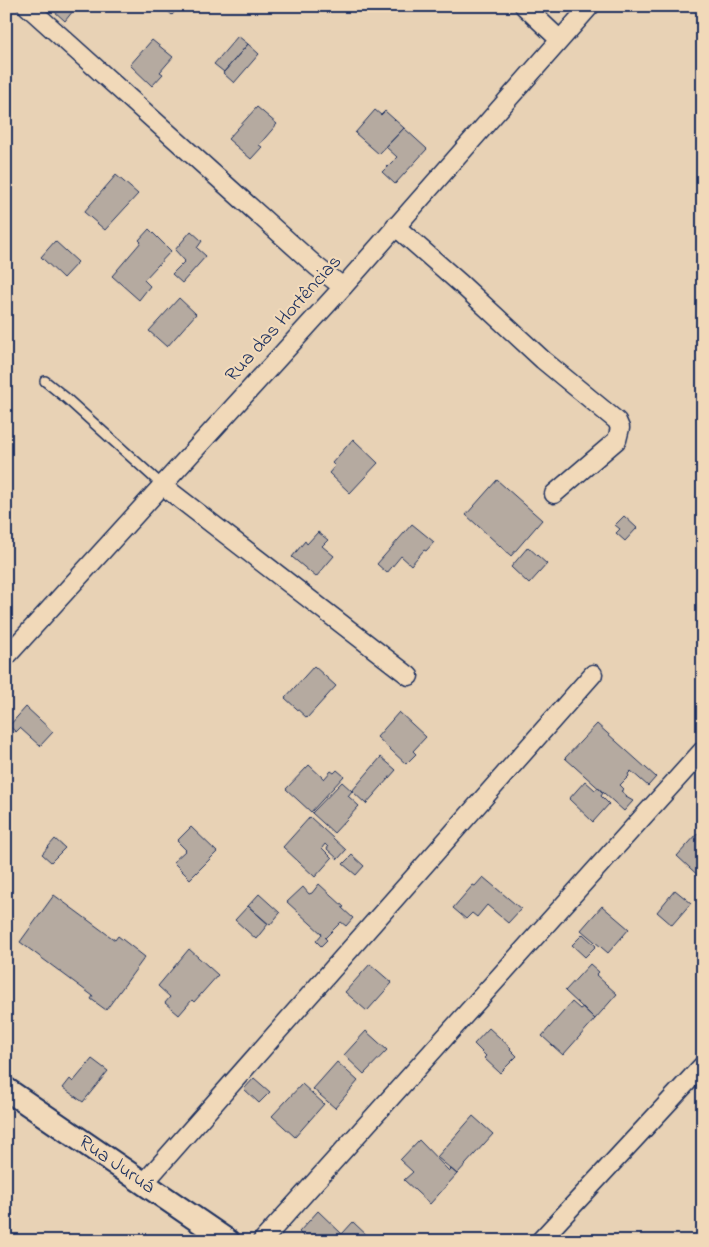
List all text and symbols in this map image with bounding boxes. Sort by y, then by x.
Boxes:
street label: Rua das Hortências [219,249,349,389]
street label: Rua Juruá [72,1128,161,1201]

